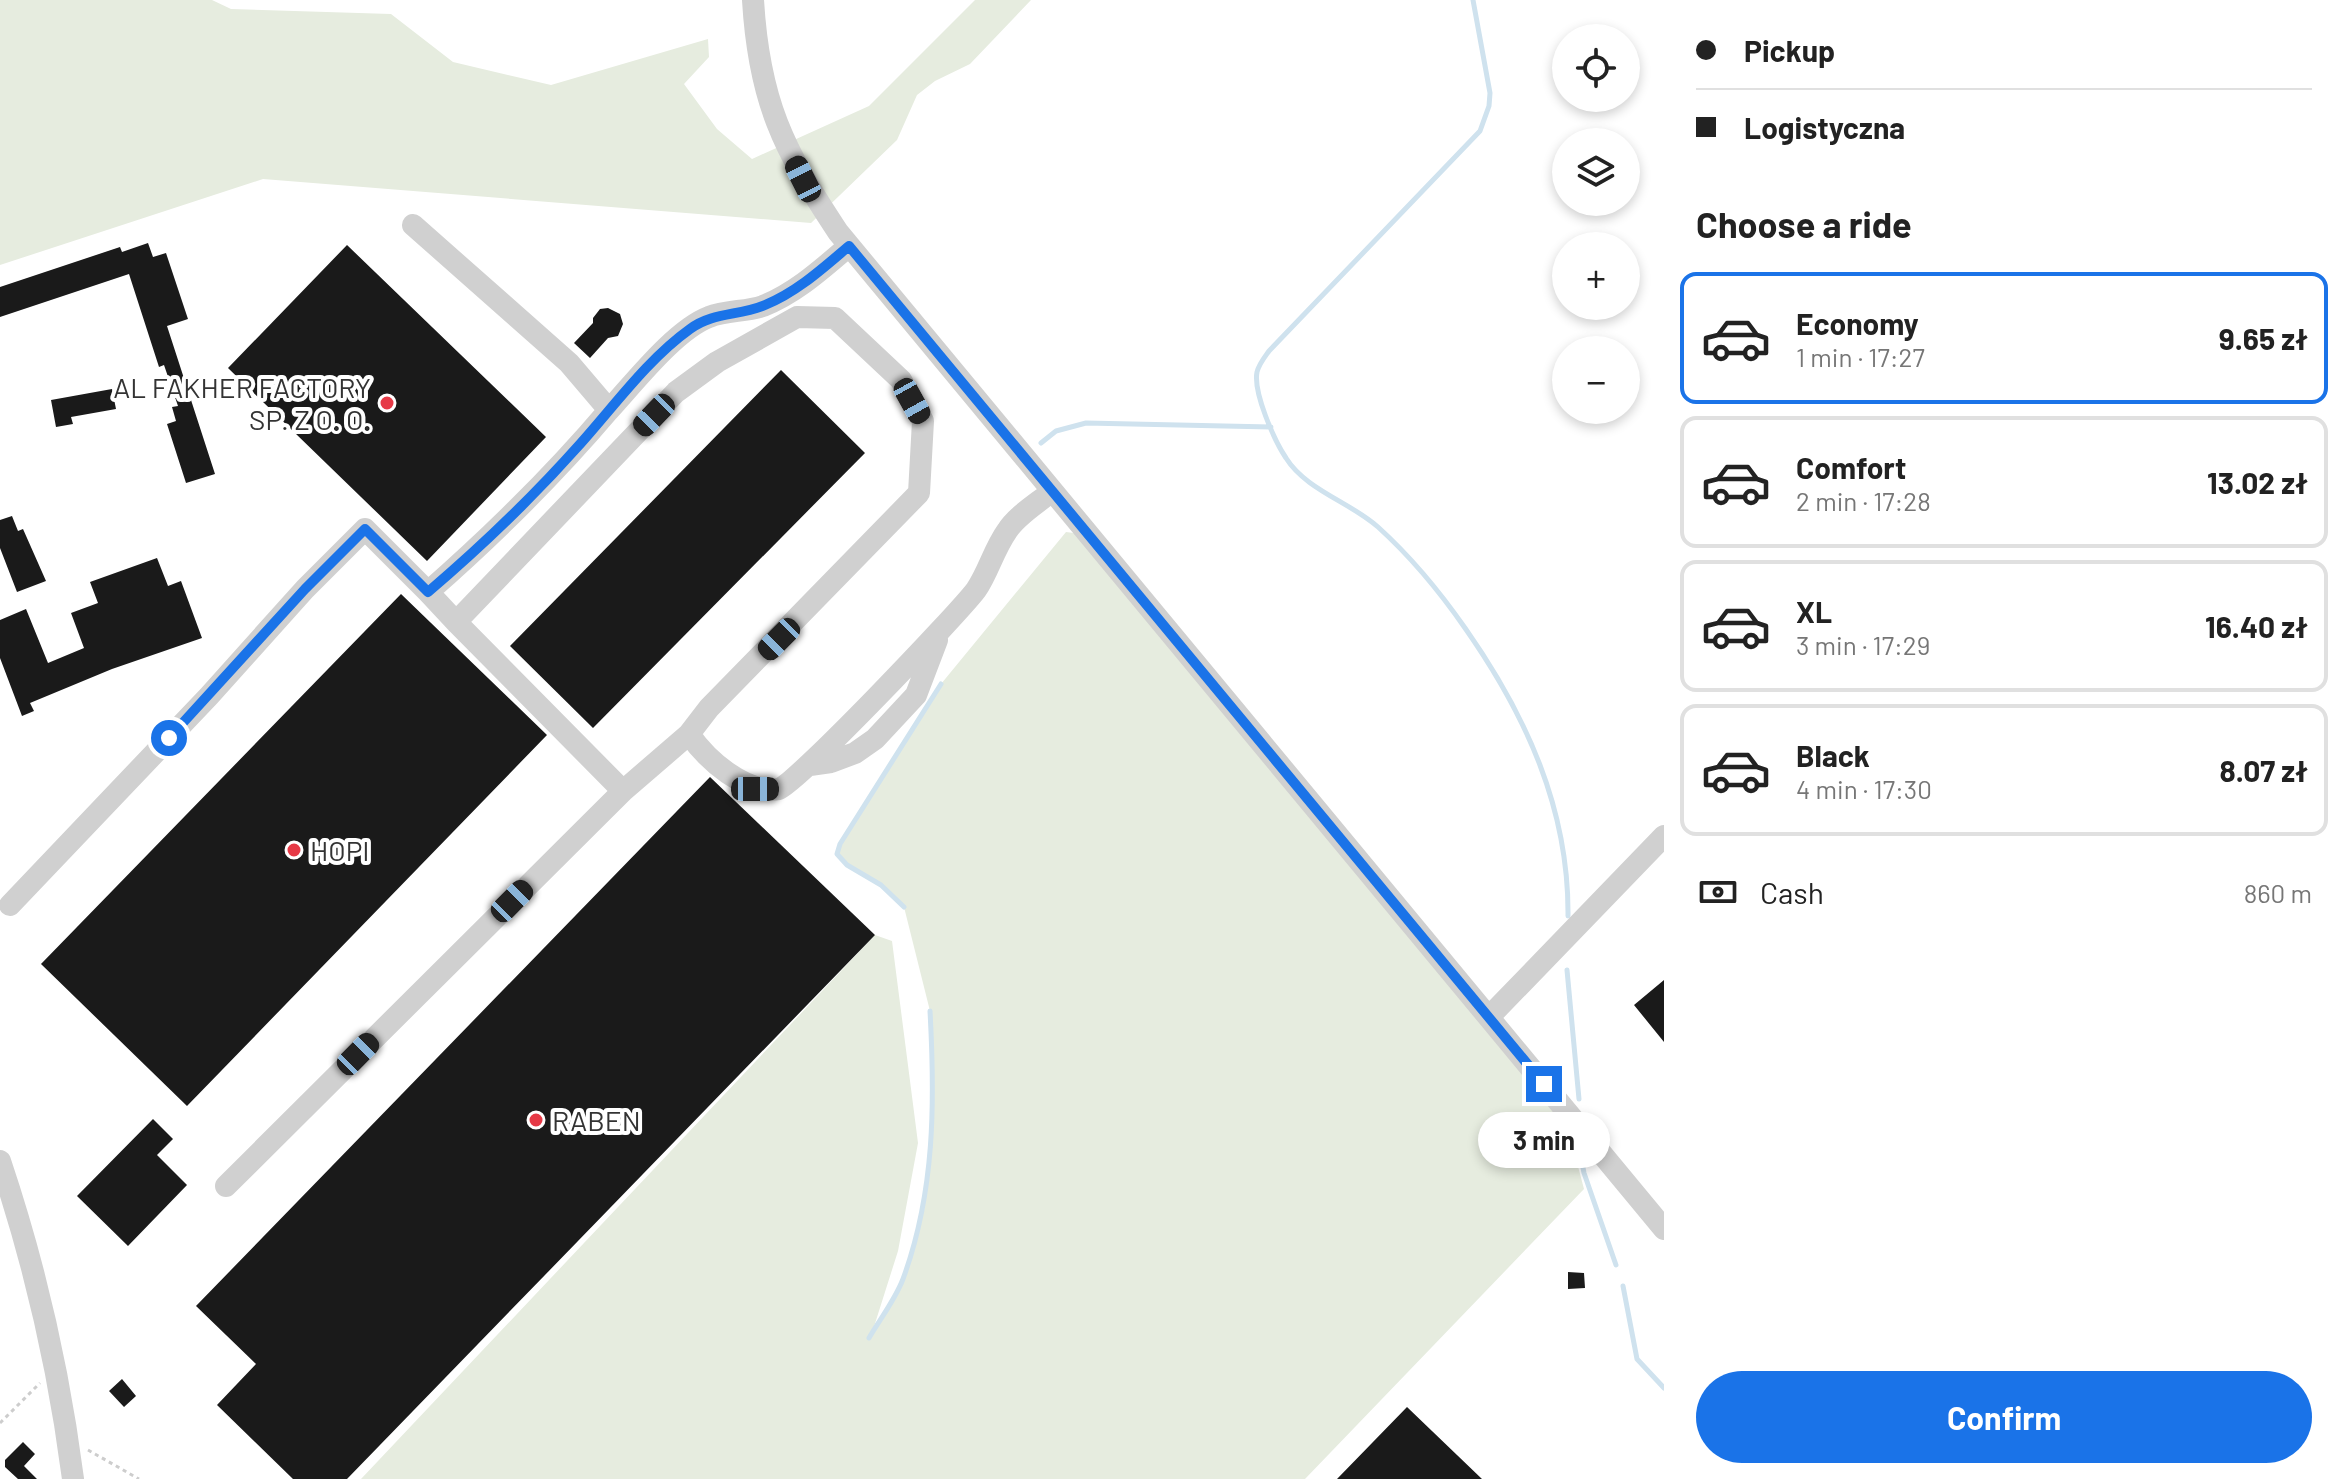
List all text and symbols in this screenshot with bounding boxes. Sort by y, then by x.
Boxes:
map controls [1552,24,1640,424]
button: locate [1552,24,1640,112]
text: Pickup [1744,32,1835,68]
text: Logistyczna [1744,109,1905,145]
button: layers [1552,128,1640,216]
car [781,152,825,206]
text: Choose a ride [1696,202,1912,245]
button: + [1552,232,1640,320]
icon: car [1700,302,1772,374]
text: Economy [1796,305,1919,341]
text: 9.65 zł [2219,320,2308,356]
button: − [1552,336,1640,424]
text: 1 min · 17:27 [1796,341,1925,372]
place label: AL FAKHER FACTORY SP. Z O. O. [113,370,371,436]
car [890,374,934,428]
car [629,389,679,441]
marker: AL FAKHER FACTORY SP. Z O. O. [378,394,396,412]
icon: car [1700,446,1772,518]
text: Comfort [1796,449,1906,485]
text: 13.02 zł [2207,464,2308,500]
text: 2 min · 17:28 [1796,485,1931,516]
icon: car [1700,590,1772,662]
text: XL [1796,593,1832,629]
text: 16.40 zł [2205,608,2308,644]
car [754,614,804,664]
text: 3 min · 17:29 [1796,629,1930,660]
route start [151,720,187,756]
icon: car [1700,734,1772,806]
text: Black [1796,737,1870,773]
text: 8.07 zł [2220,752,2308,788]
text: 4 min · 17:30 [1796,773,1932,804]
car [731,777,779,801]
place label: HOPI [310,833,370,867]
marker: HOPI [285,841,303,859]
icon: cash [1696,870,1740,914]
text: Cash [1760,874,1824,910]
car [487,876,537,926]
text: 860 m [2244,877,2312,908]
car [333,1029,383,1079]
route end [1526,1066,1562,1102]
place label: RABEN [552,1103,641,1137]
marker: RABEN [527,1111,545,1129]
callout: 3 min [1478,1112,1610,1168]
text: 3 min [1513,1124,1575,1155]
button: Confirm [1696,1371,2312,1463]

